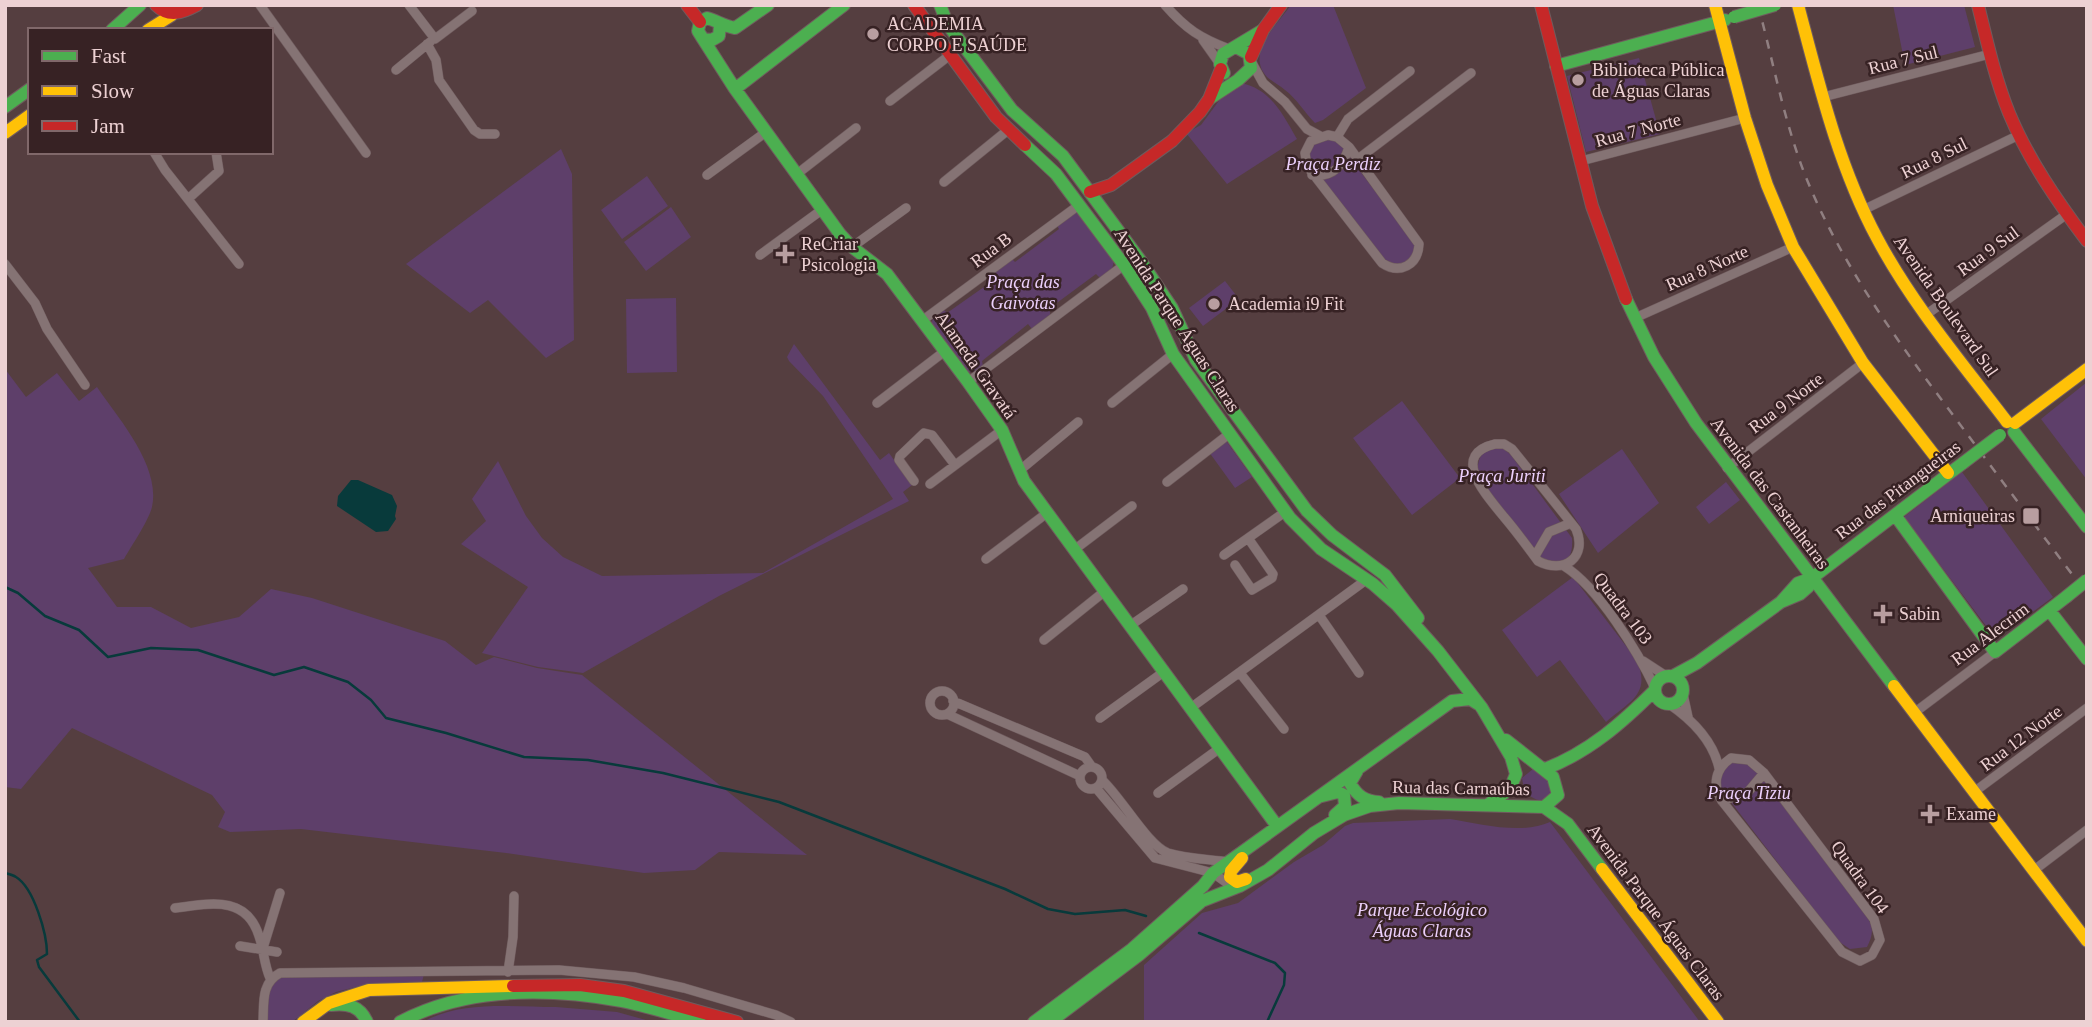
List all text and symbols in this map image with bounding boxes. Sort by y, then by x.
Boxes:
place label: ACADEMIA CORPO E SAÚDE [887,14,1027,55]
marker: ACADEMIA CORPO E SAÚDE [865,26,881,42]
legend [28,28,273,154]
street label: Rua 7 Sul [1866,42,1940,78]
text: Fast [91,44,126,68]
place label: Biblioteca Pública de Águas Claras [1592,60,1724,101]
marker: Biblioteca Pública de Águas Claras [1570,72,1586,88]
text: Slow [91,79,135,103]
street label: Rua 7 Norte [1593,109,1683,151]
text: Jam [91,114,125,138]
street label: Rua 8 Sul [1898,133,1970,183]
park label: Praça Perdiz [1285,154,1380,174]
street label: Rua 9 Sul [1953,222,2023,280]
street label: Avenida Parque Águas Claras [1110,224,1245,416]
street label: Rua B [967,228,1015,272]
street label: Avenida Boulevard Sul [1890,232,2002,380]
place label: ReCriar Psicologia [801,234,876,275]
street label: Rua 8 Norte [1663,241,1751,295]
marker: ReCriar Psicologia [775,244,795,264]
park label: Praça das Gaivotas [985,272,1060,313]
place label: Academia i9 Fit [1228,294,1344,314]
marker: Academia i9 Fit [1206,296,1222,312]
street label: Alameda Gravatá [932,307,1020,423]
street label: Rua 9 Norte [1745,369,1827,437]
street label: Avenida das Castanheiras [1706,413,1834,573]
street label: Rua das Pitangueiras [1832,437,1964,543]
park label: Praça Juriti [1457,466,1546,486]
place label: Arniqueiras [1930,506,2015,526]
marker: Arniqueiras [2021,506,2041,526]
street label: Quadra 103 [1590,568,1656,648]
street label: Rua Alecrim [1947,598,2033,670]
marker: Sabin [1873,604,1893,624]
place label: Sabin [1899,604,1940,624]
street label: Rua 12 Norte [1976,701,2066,775]
street label: Rua das Carnaúbas [1392,777,1530,799]
park label: Praça Tiziu [1706,783,1791,803]
marker: Exame [1920,804,1940,824]
place label: Exame [1946,804,1996,824]
street label: Avenida Parque Águas Claras [1583,819,1730,1004]
street label: Quadra 104 [1827,837,1893,917]
park label: Parque Ecológico Águas Claras [1356,900,1487,941]

